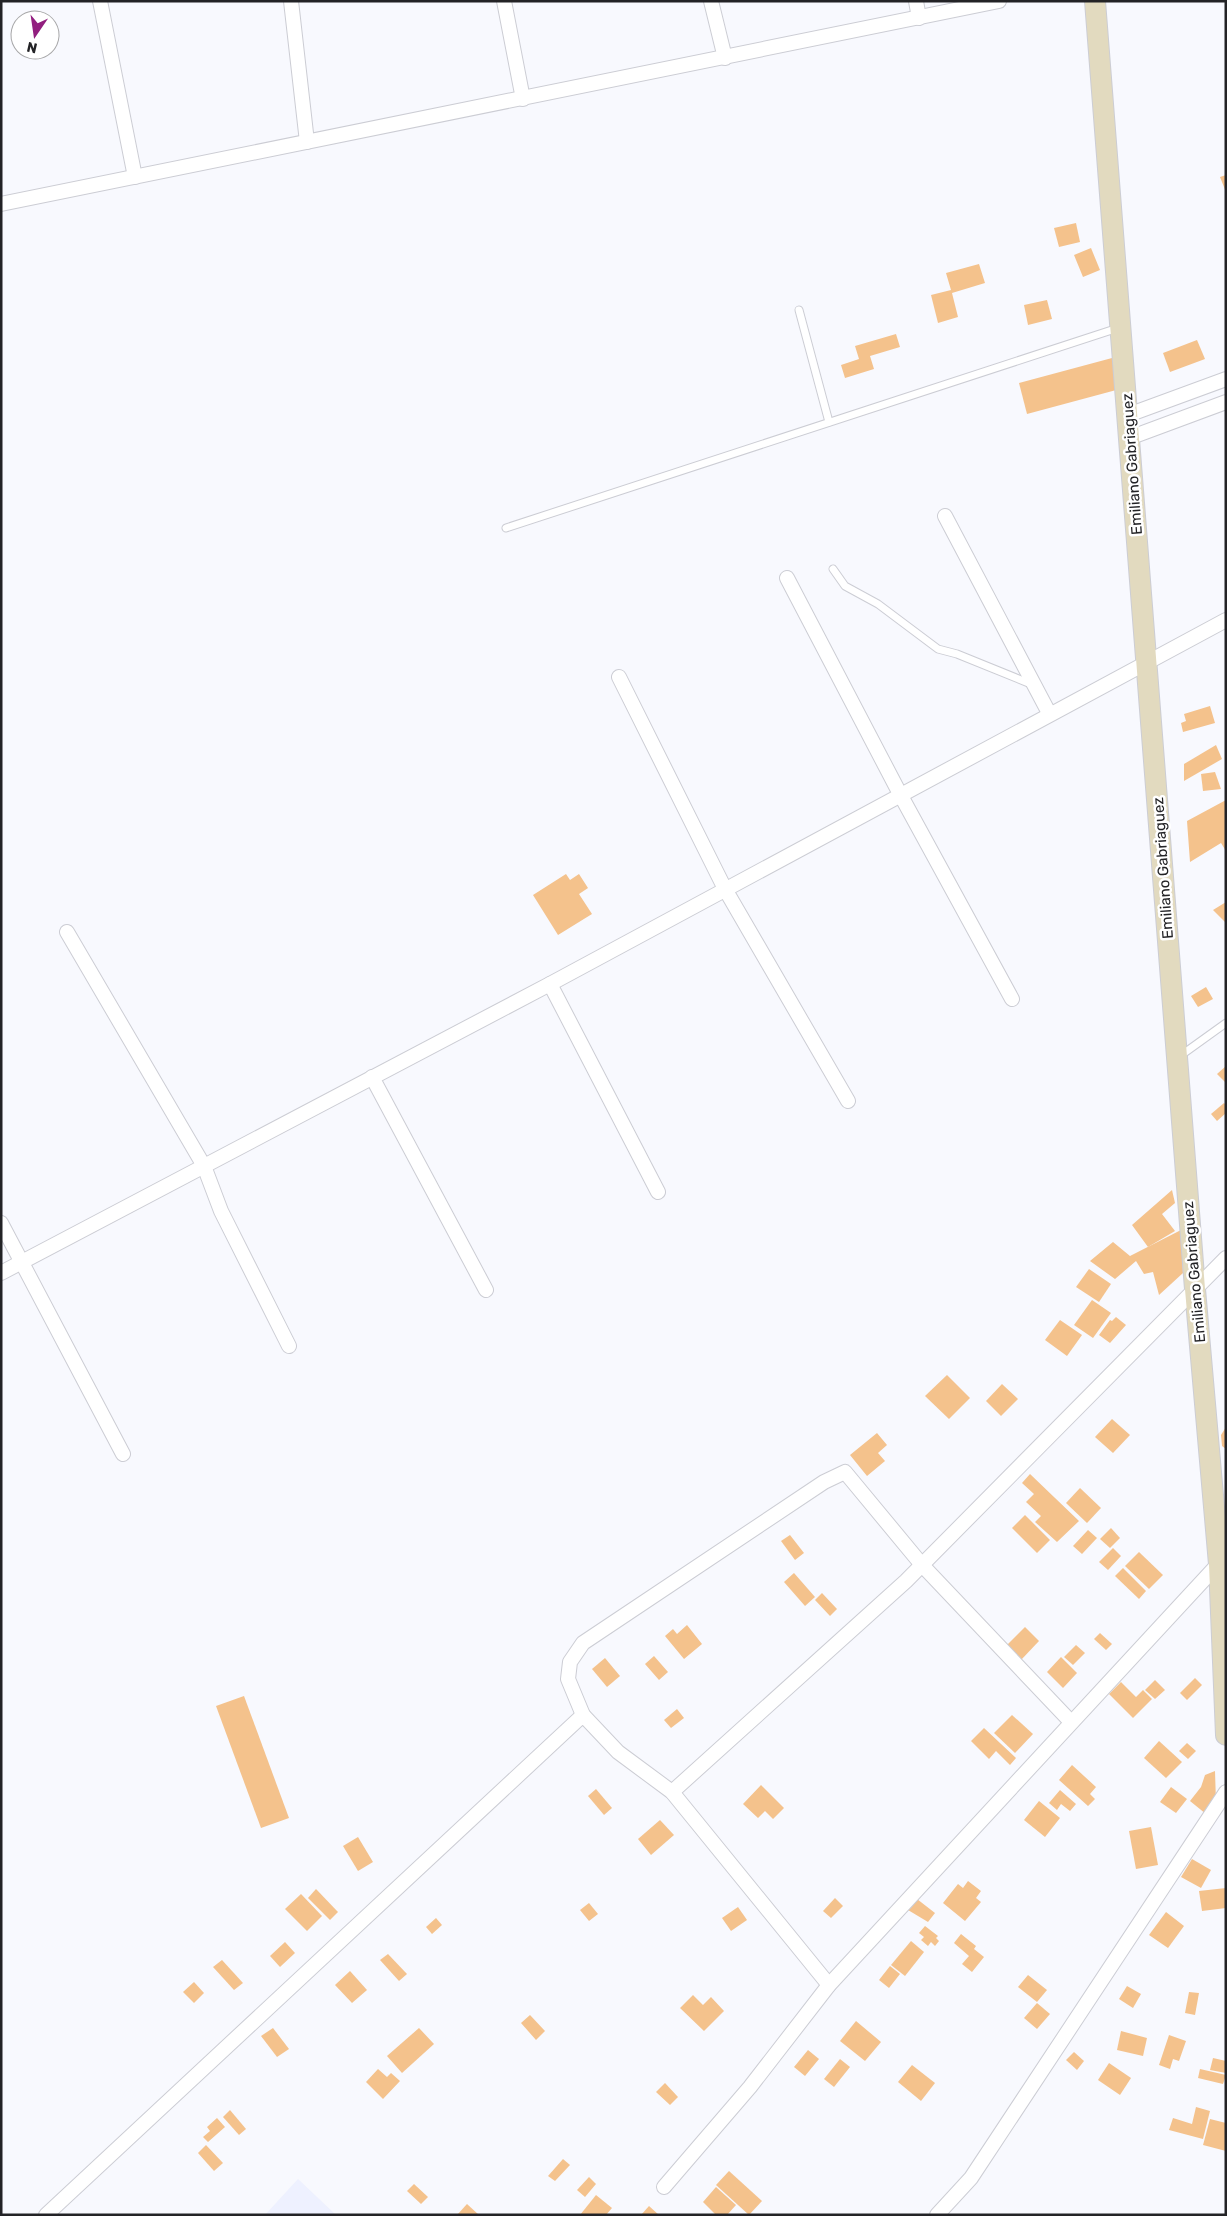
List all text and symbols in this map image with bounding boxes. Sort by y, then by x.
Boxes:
north arrow [10,10,60,60]
text: N [25,38,39,57]
street label: Emiliano Gabriaguez [1118,392,1146,535]
street label: Emiliano Gabriaguez [1149,796,1177,939]
street label: Emiliano Gabriaguez [1179,1200,1209,1344]

